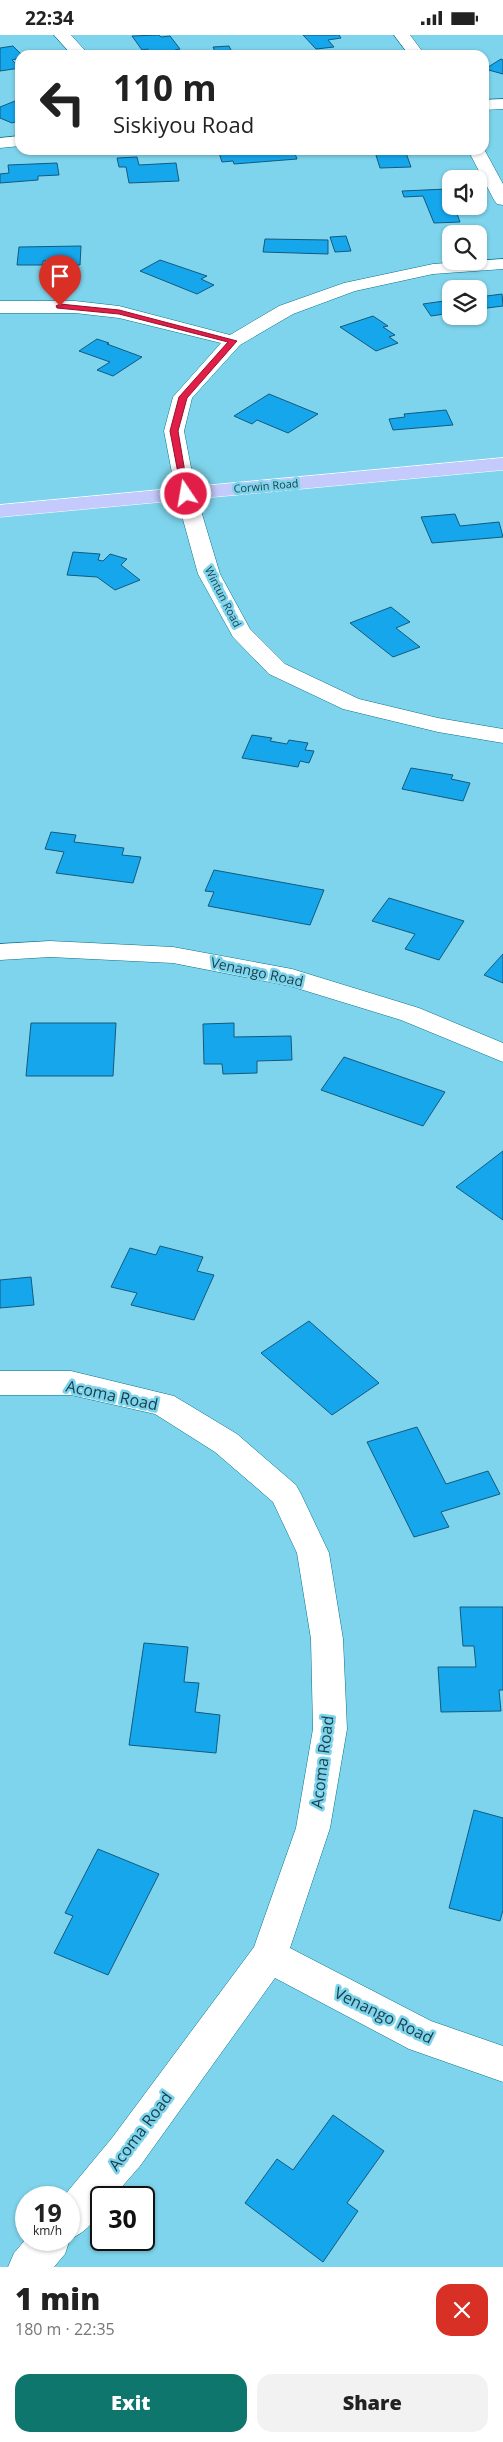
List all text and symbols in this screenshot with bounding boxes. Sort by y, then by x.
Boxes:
text: 22:34 [25,5,74,31]
text: 110 m [113,64,217,111]
icon: left [30,70,95,135]
text: Siskiyou Road [113,109,254,139]
map controls [442,170,487,325]
button: sound [442,170,487,215]
button: search [442,225,487,270]
pin [39,255,81,306]
icon: arrive [46,262,74,290]
button: layers [442,280,487,325]
position arrow [159,467,211,519]
street label: Corwin Road [233,475,299,496]
street label: Wintun Road [202,564,245,630]
street label: Venango Road [209,952,305,991]
street label: Acoma Road [64,1375,160,1415]
street label: Acoma Road [305,1714,339,1810]
street label: Venango Road [331,1982,437,2048]
street label: Acoma Road [103,2087,177,2175]
speed limit sign: 30 [90,2186,155,2251]
text: 19 [33,2195,62,2229]
text: km/h [33,2222,62,2239]
text: 1 min [15,2278,100,2319]
button: close [436,2284,488,2336]
text: 180 m · 22:35 [15,2318,115,2340]
button: Exit [15,2374,247,2432]
button: Share [257,2374,488,2432]

